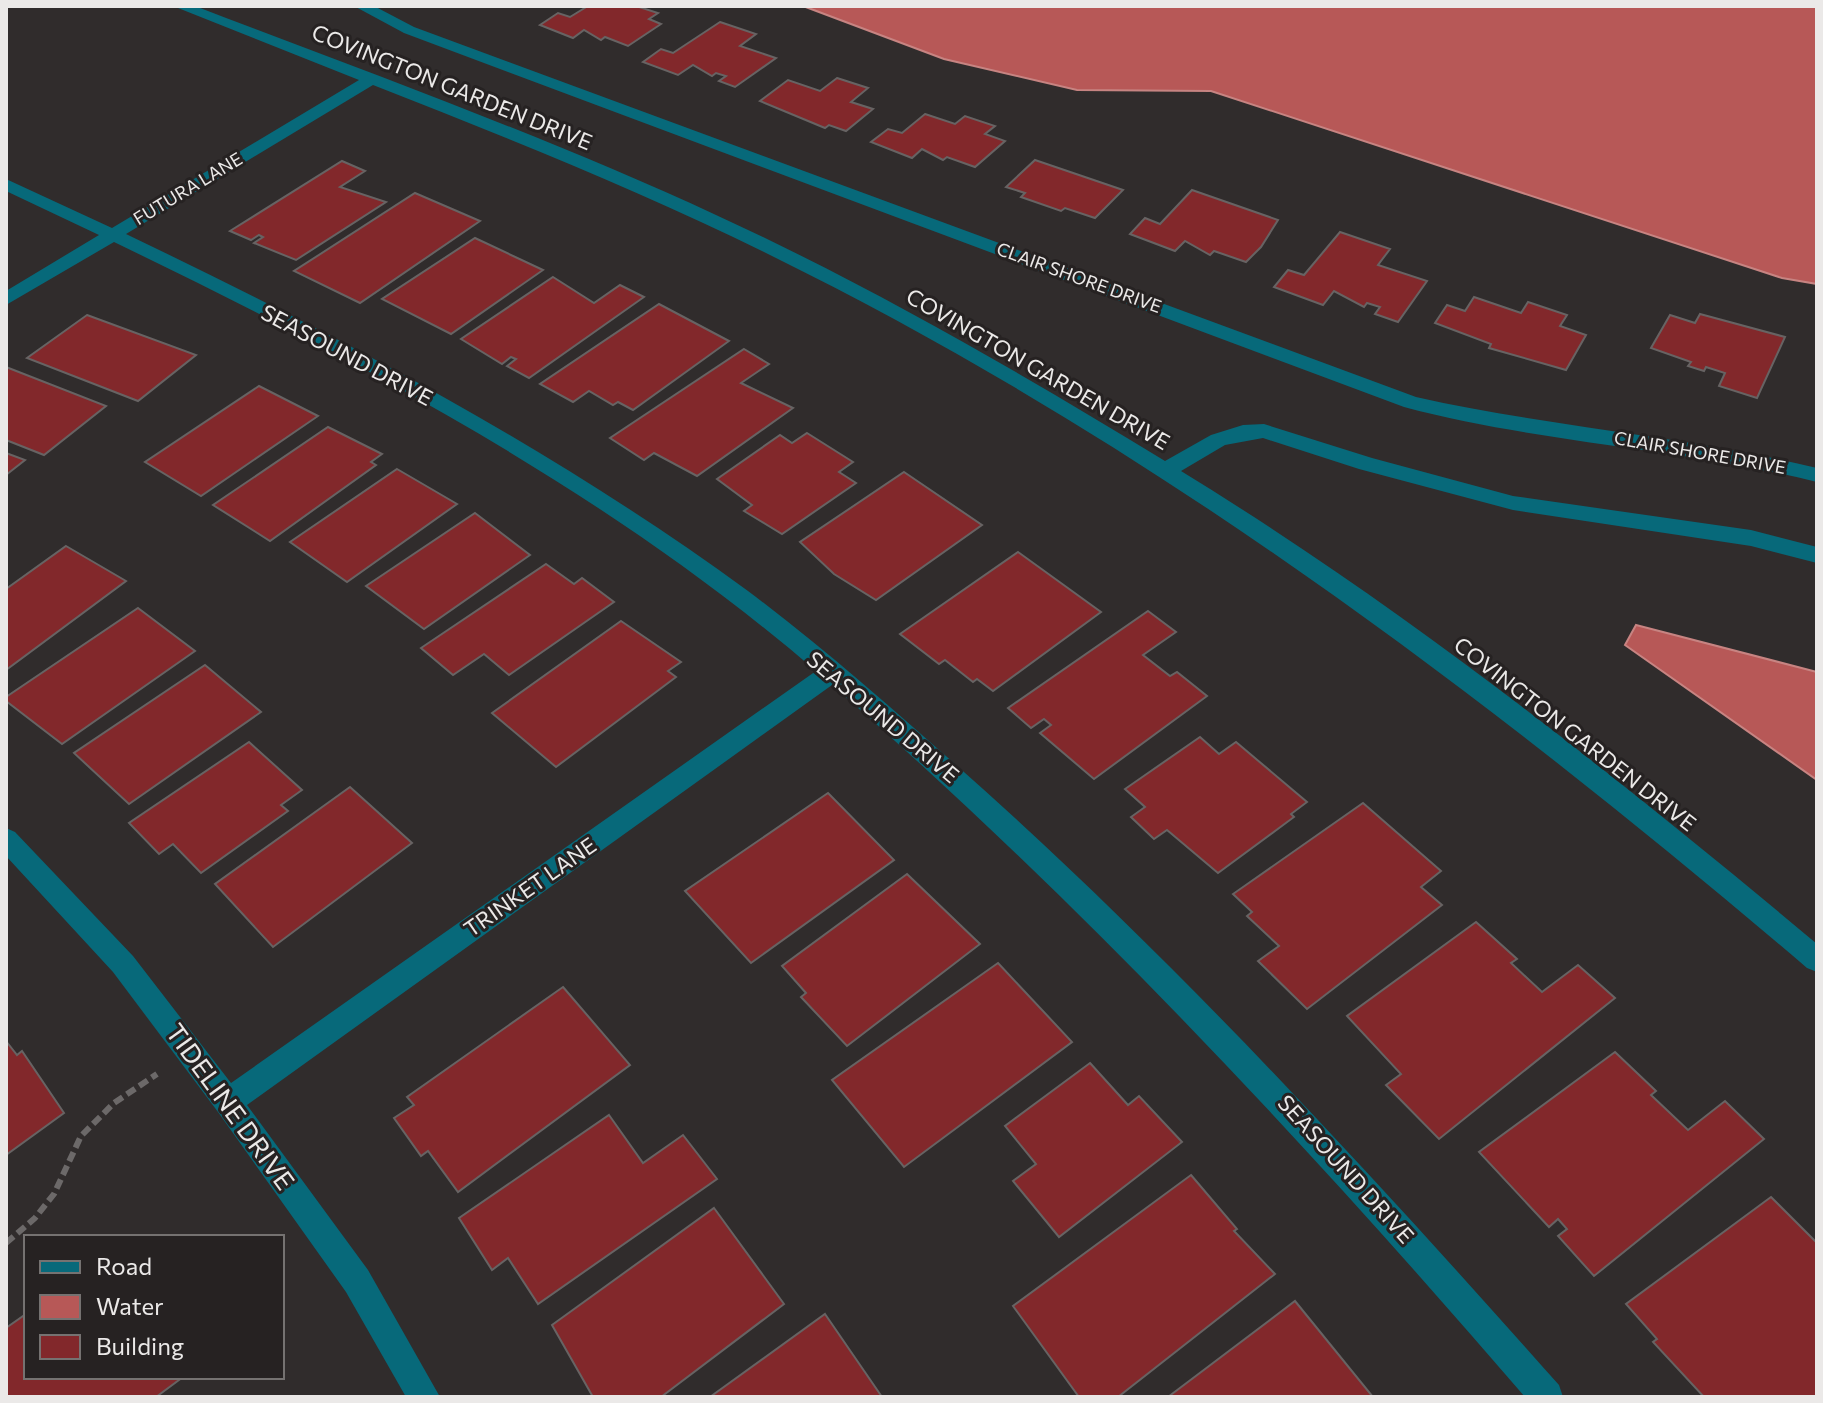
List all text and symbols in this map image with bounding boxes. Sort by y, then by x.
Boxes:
street label: COVINGTON GARDEN DRIVE [308,18,596,155]
street label: FUTURA LANE [129,147,246,229]
street label: CLAIR SHORE DRIVE [994,237,1165,317]
street label: COVINGTON GARDEN DRIVE [902,282,1175,455]
street label: SEASOUND DRIVE [257,298,438,411]
street label: CLAIR SHORE DRIVE [1613,426,1788,478]
street label: COVINGTON GARDEN DRIVE [1449,631,1702,837]
street label: SEASOUND DRIVE [802,645,965,788]
street label: TRINKET LANE [458,831,601,942]
street label: TIDELINE DRIVE [161,1017,302,1195]
street label: SEASOUND DRIVE [1273,1089,1420,1248]
legend [24,1235,284,1379]
text: Road [96,1251,152,1280]
text: Water [96,1291,164,1320]
text: Building [96,1331,184,1360]

